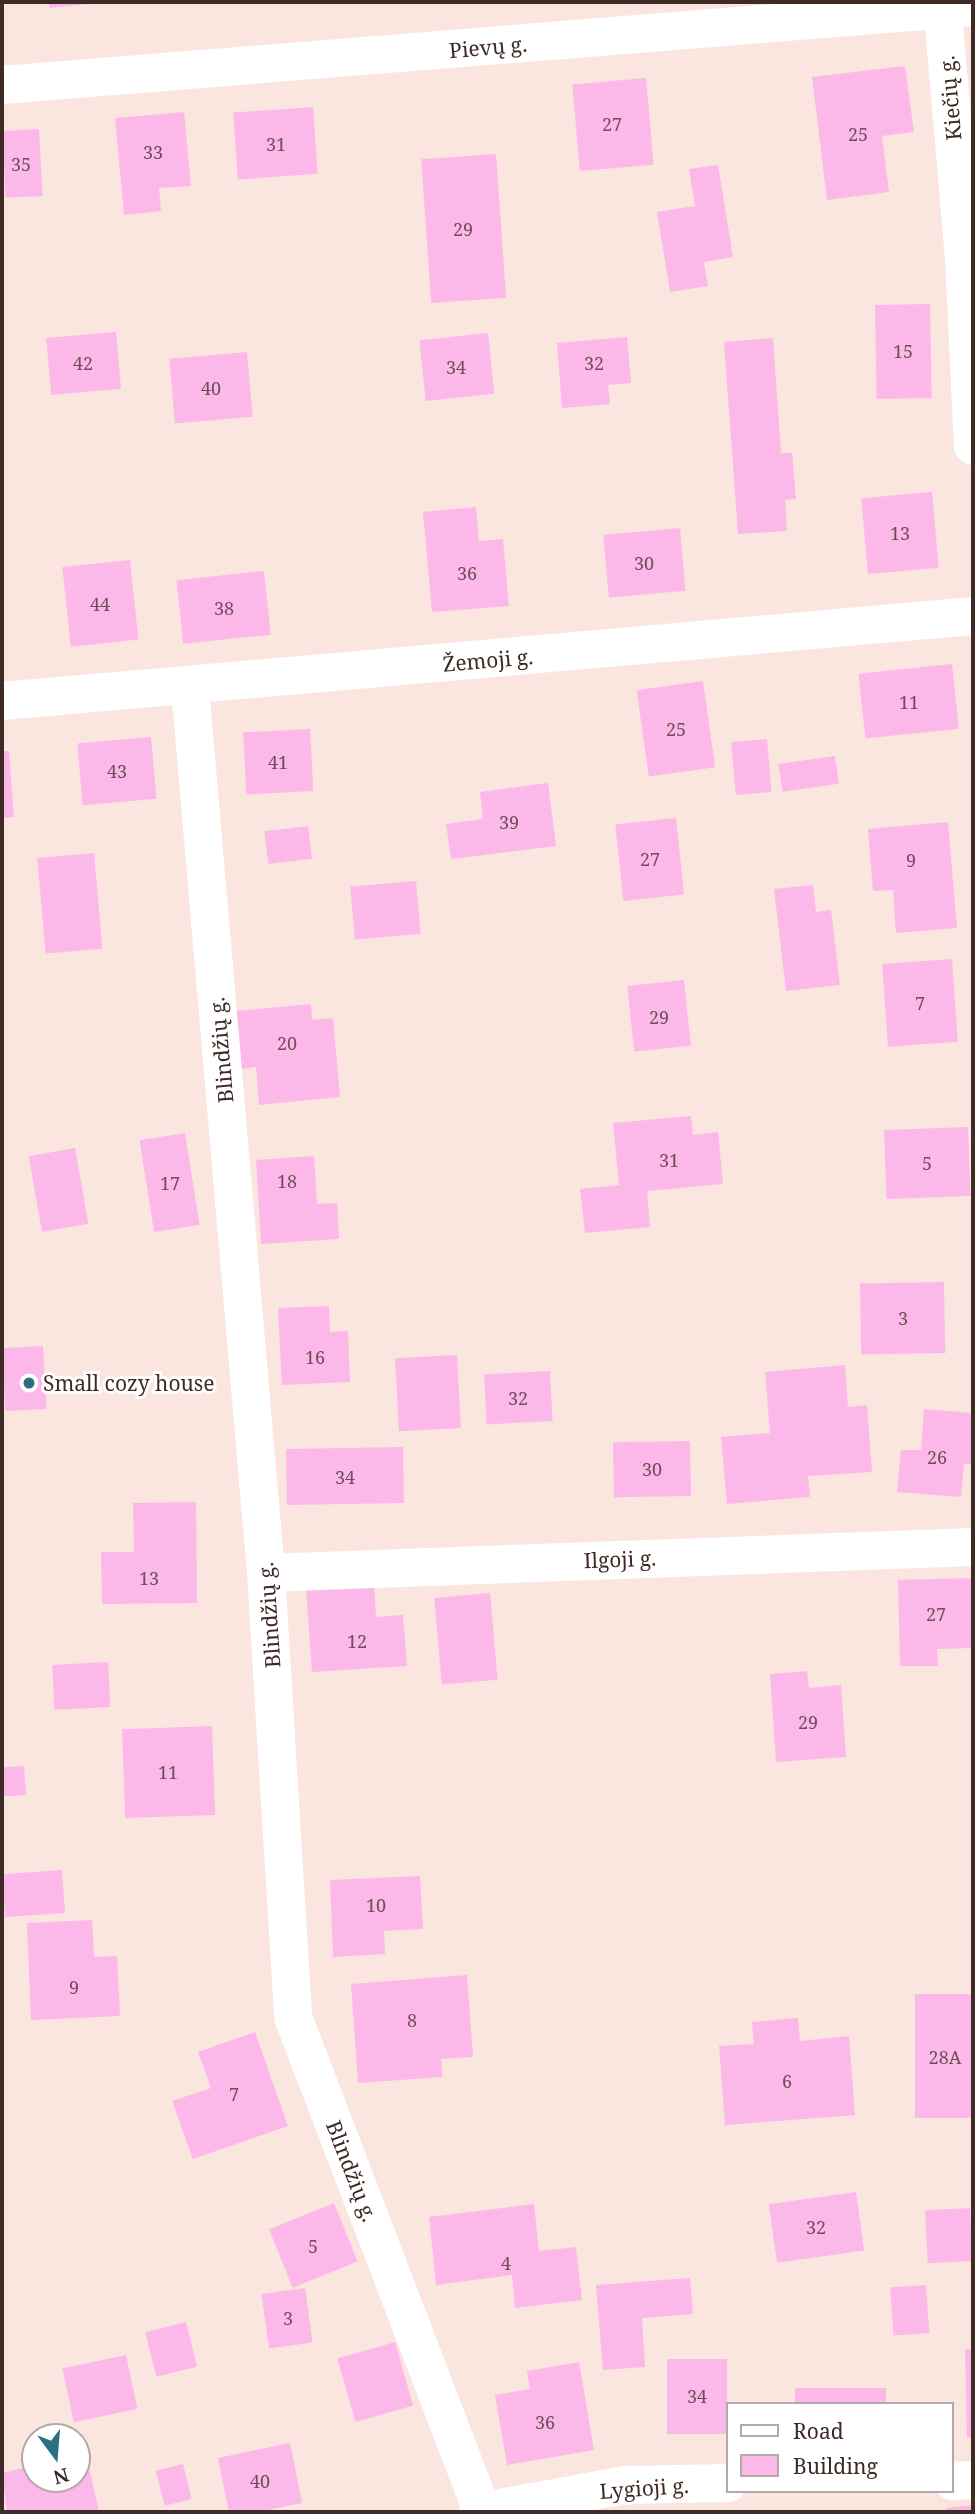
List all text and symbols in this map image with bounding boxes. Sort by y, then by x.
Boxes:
street label: Pievų g. [448,31,528,63]
street label: Kiečių g. [934,55,966,141]
house number: 27 [602,113,622,135]
house number: 25 [848,123,868,145]
house number: 31 [266,133,286,155]
house number: 33 [143,141,163,163]
house number: 35 [11,153,31,175]
house number: 29 [453,218,473,240]
house number: 15 [893,340,913,362]
house number: 42 [73,352,93,374]
house number: 32 [584,352,604,374]
house number: 34 [446,356,466,378]
house number: 40 [201,377,221,399]
house number: 13 [890,522,910,544]
house number: 30 [634,552,654,574]
house number: 36 [457,562,477,584]
house number: 44 [90,593,110,615]
house number: 38 [214,597,234,619]
street label: Žemoji g. [442,643,534,677]
house number: 11 [899,691,919,713]
house number: 25 [666,718,686,740]
house number: 41 [268,751,288,773]
house number: 43 [107,760,127,782]
house number: 39 [499,811,519,833]
house number: 27 [640,848,660,870]
house number: 9 [906,849,916,871]
house number: 7 [915,992,925,1014]
street label: Blindžių g. [204,996,238,1104]
house number: 29 [649,1006,669,1028]
house number: 20 [277,1032,297,1054]
house number: 31 [659,1149,679,1171]
house number: 5 [922,1152,932,1174]
house number: 18 [277,1170,297,1192]
house number: 17 [160,1172,180,1194]
house number: 3 [898,1307,908,1329]
house number: 16 [305,1346,325,1368]
place label: Small cozy house [43,1370,215,1396]
marker: Small cozy house [21,1375,37,1391]
house number: 32 [508,1387,528,1409]
house number: 26 [927,1446,947,1468]
house number: 30 [642,1458,662,1480]
house number: 34 [335,1466,355,1488]
street label: Ilgoji g. [583,1545,657,1573]
street label: Blindžių g. [253,1561,285,1669]
house number: 13 [139,1567,159,1589]
house number: 27 [926,1603,946,1625]
house number: 12 [347,1630,367,1652]
house number: 29 [798,1711,818,1733]
house number: 11 [158,1761,178,1783]
house number: 10 [366,1894,386,1916]
house number: 9 [69,1976,79,1998]
house number: 8 [407,2009,417,2031]
house number: 28A [929,2046,961,2068]
house number: 6 [782,2070,792,2092]
house number: 7 [229,2083,239,2105]
street label: Blindžių g. [321,2117,383,2225]
house number: 32 [806,2216,826,2238]
house number: 5 [308,2235,318,2257]
house number: 4 [501,2252,511,2274]
house number: 3 [283,2307,293,2329]
house number: 34 [687,2385,707,2407]
legend [726,2402,954,2493]
house number: 36 [535,2411,555,2433]
text: Road [793,2417,844,2445]
north arrow [21,2423,91,2493]
text: Building [793,2452,878,2480]
text: N [50,2462,72,2491]
house number: 40 [250,2470,270,2492]
street label: Lygioji g. [598,2472,690,2504]

